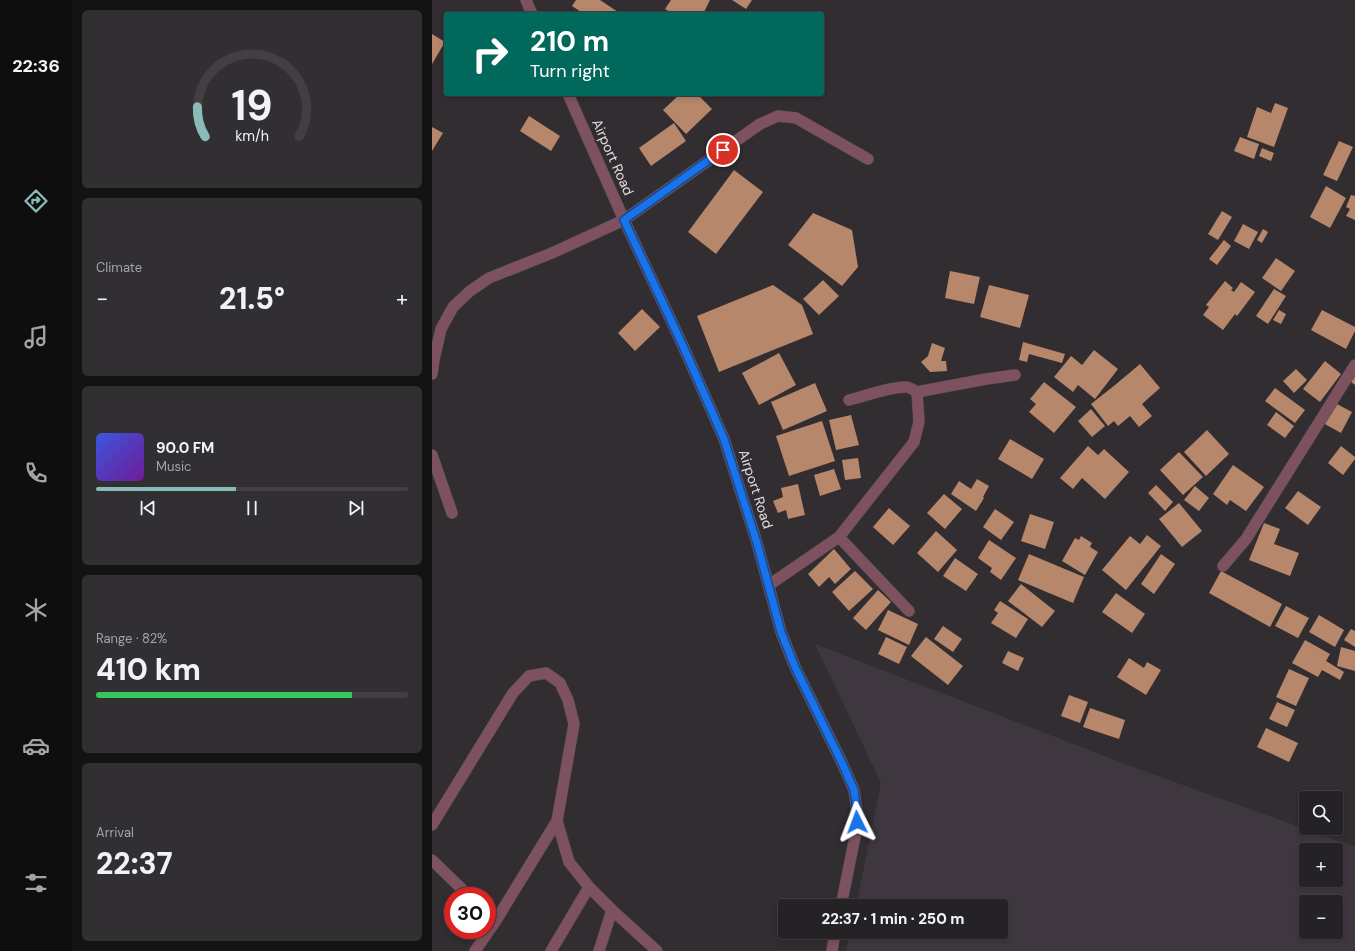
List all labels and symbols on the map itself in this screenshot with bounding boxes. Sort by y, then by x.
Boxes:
street label: Airport Road [588,116,638,198]
pin [706,133,740,167]
street label: Airport Road [735,447,777,531]
position arrow [836,801,878,843]
speed limit sign: 30 [444,887,496,939]

